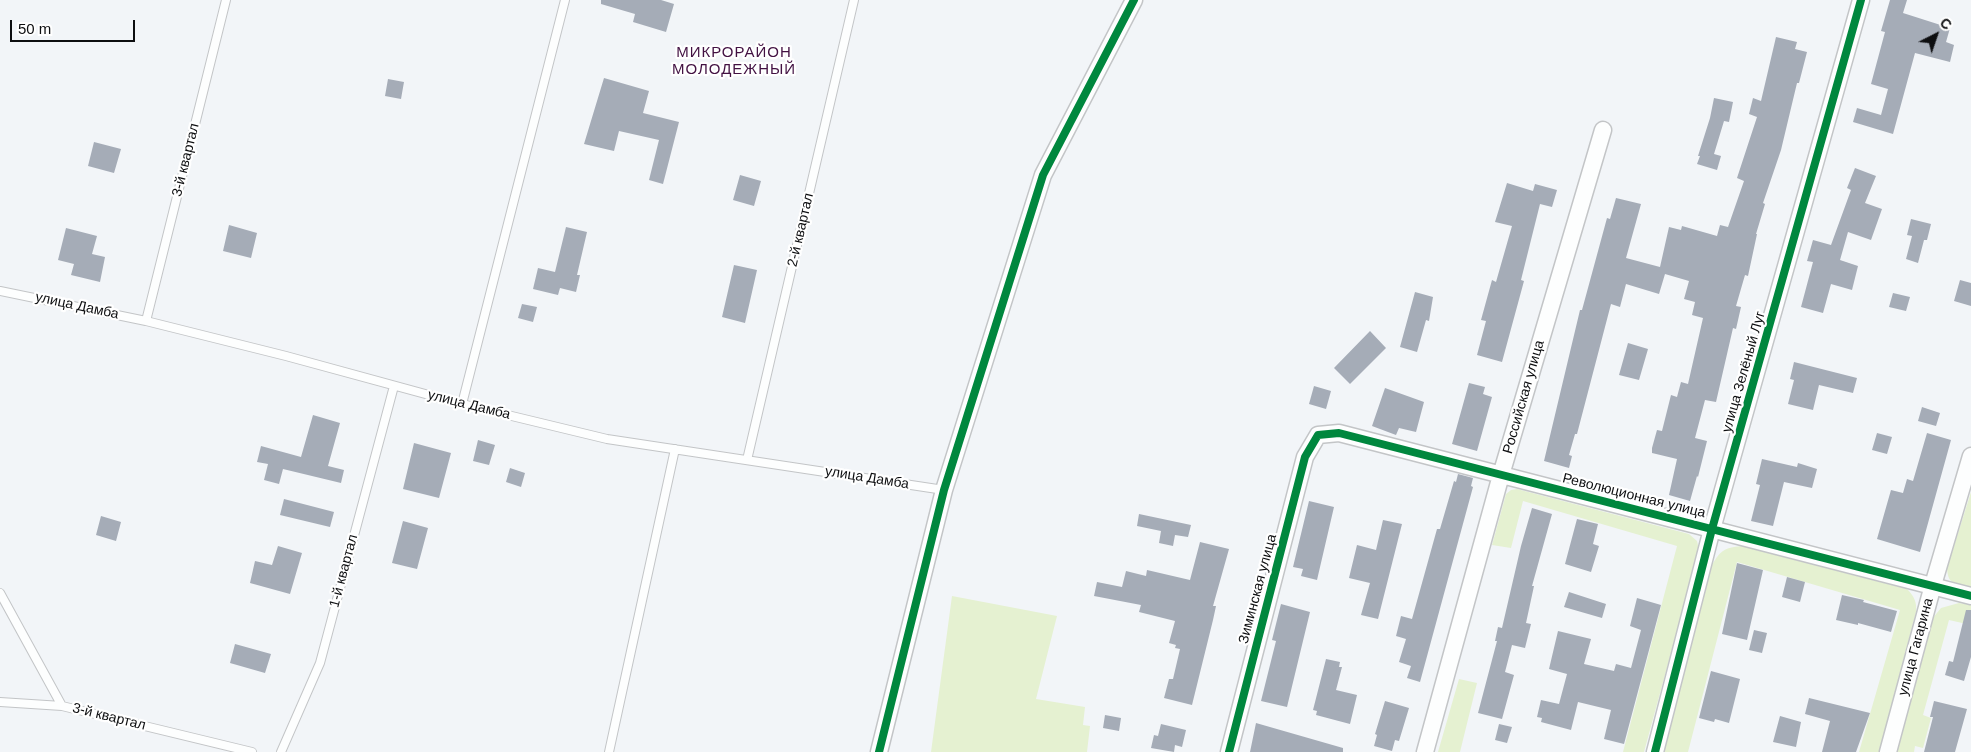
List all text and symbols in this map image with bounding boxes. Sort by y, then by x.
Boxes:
scale bar [12,10,138,42]
north arrow [1911,10,1961,60]
text: С [1937,14,1955,33]
text: 50 m [18,20,51,37]
district label: МИКРОРАЙОН МОЛОДЕЖНЫЙ [671,44,797,79]
street label: 3-й квартал [169,122,203,198]
street label: 2-й квартал [784,192,818,268]
street label: улица Дамба [34,289,120,323]
street label: улица Зелёный Луг [1719,310,1769,434]
street label: Российская улица [1500,338,1548,456]
street label: улица Дамба [426,387,512,423]
street label: улица Дамба [824,463,910,493]
street label: Революционная улица [1561,470,1707,522]
street label: Зиминская улица [1235,532,1281,646]
street label: 1-й квартал [326,533,362,609]
street label: улица Гагарина [1895,596,1937,698]
street label: 3-й квартал [71,700,147,734]

